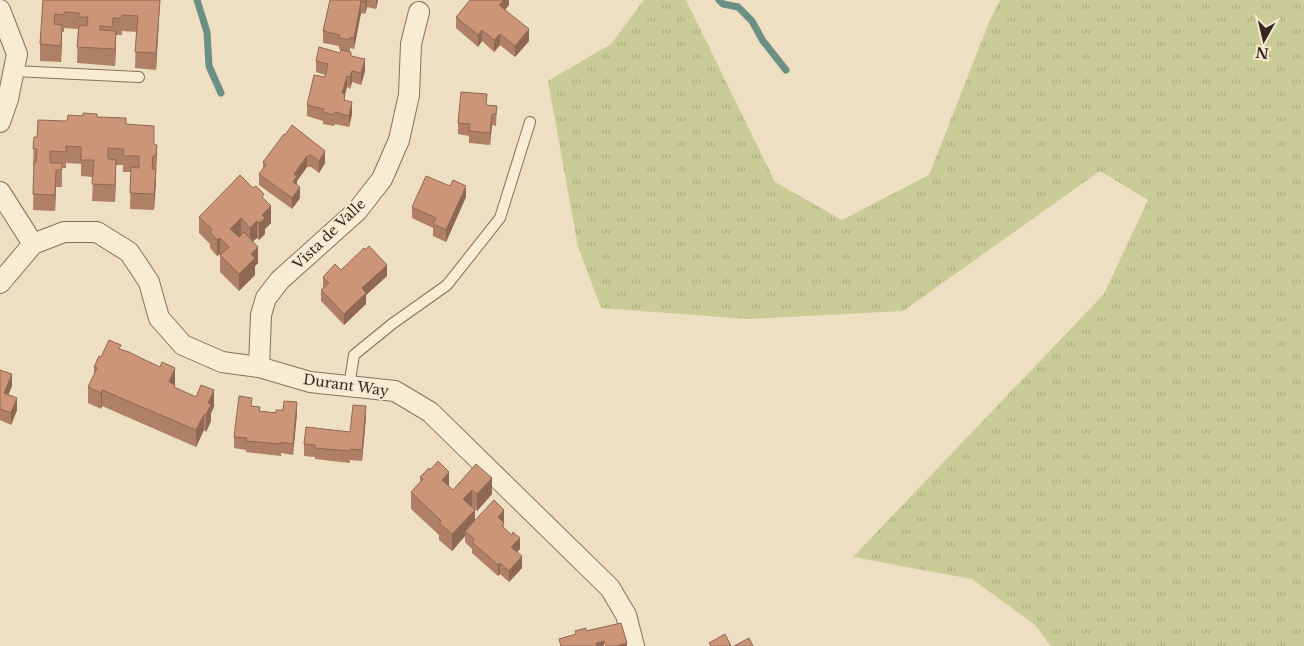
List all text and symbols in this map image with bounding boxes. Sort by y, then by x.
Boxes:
north arrow [1239,15,1289,65]
text: N [1254,43,1270,63]
street label: Vista de Valle [288,195,369,274]
street label: Durant Way [302,370,390,400]

